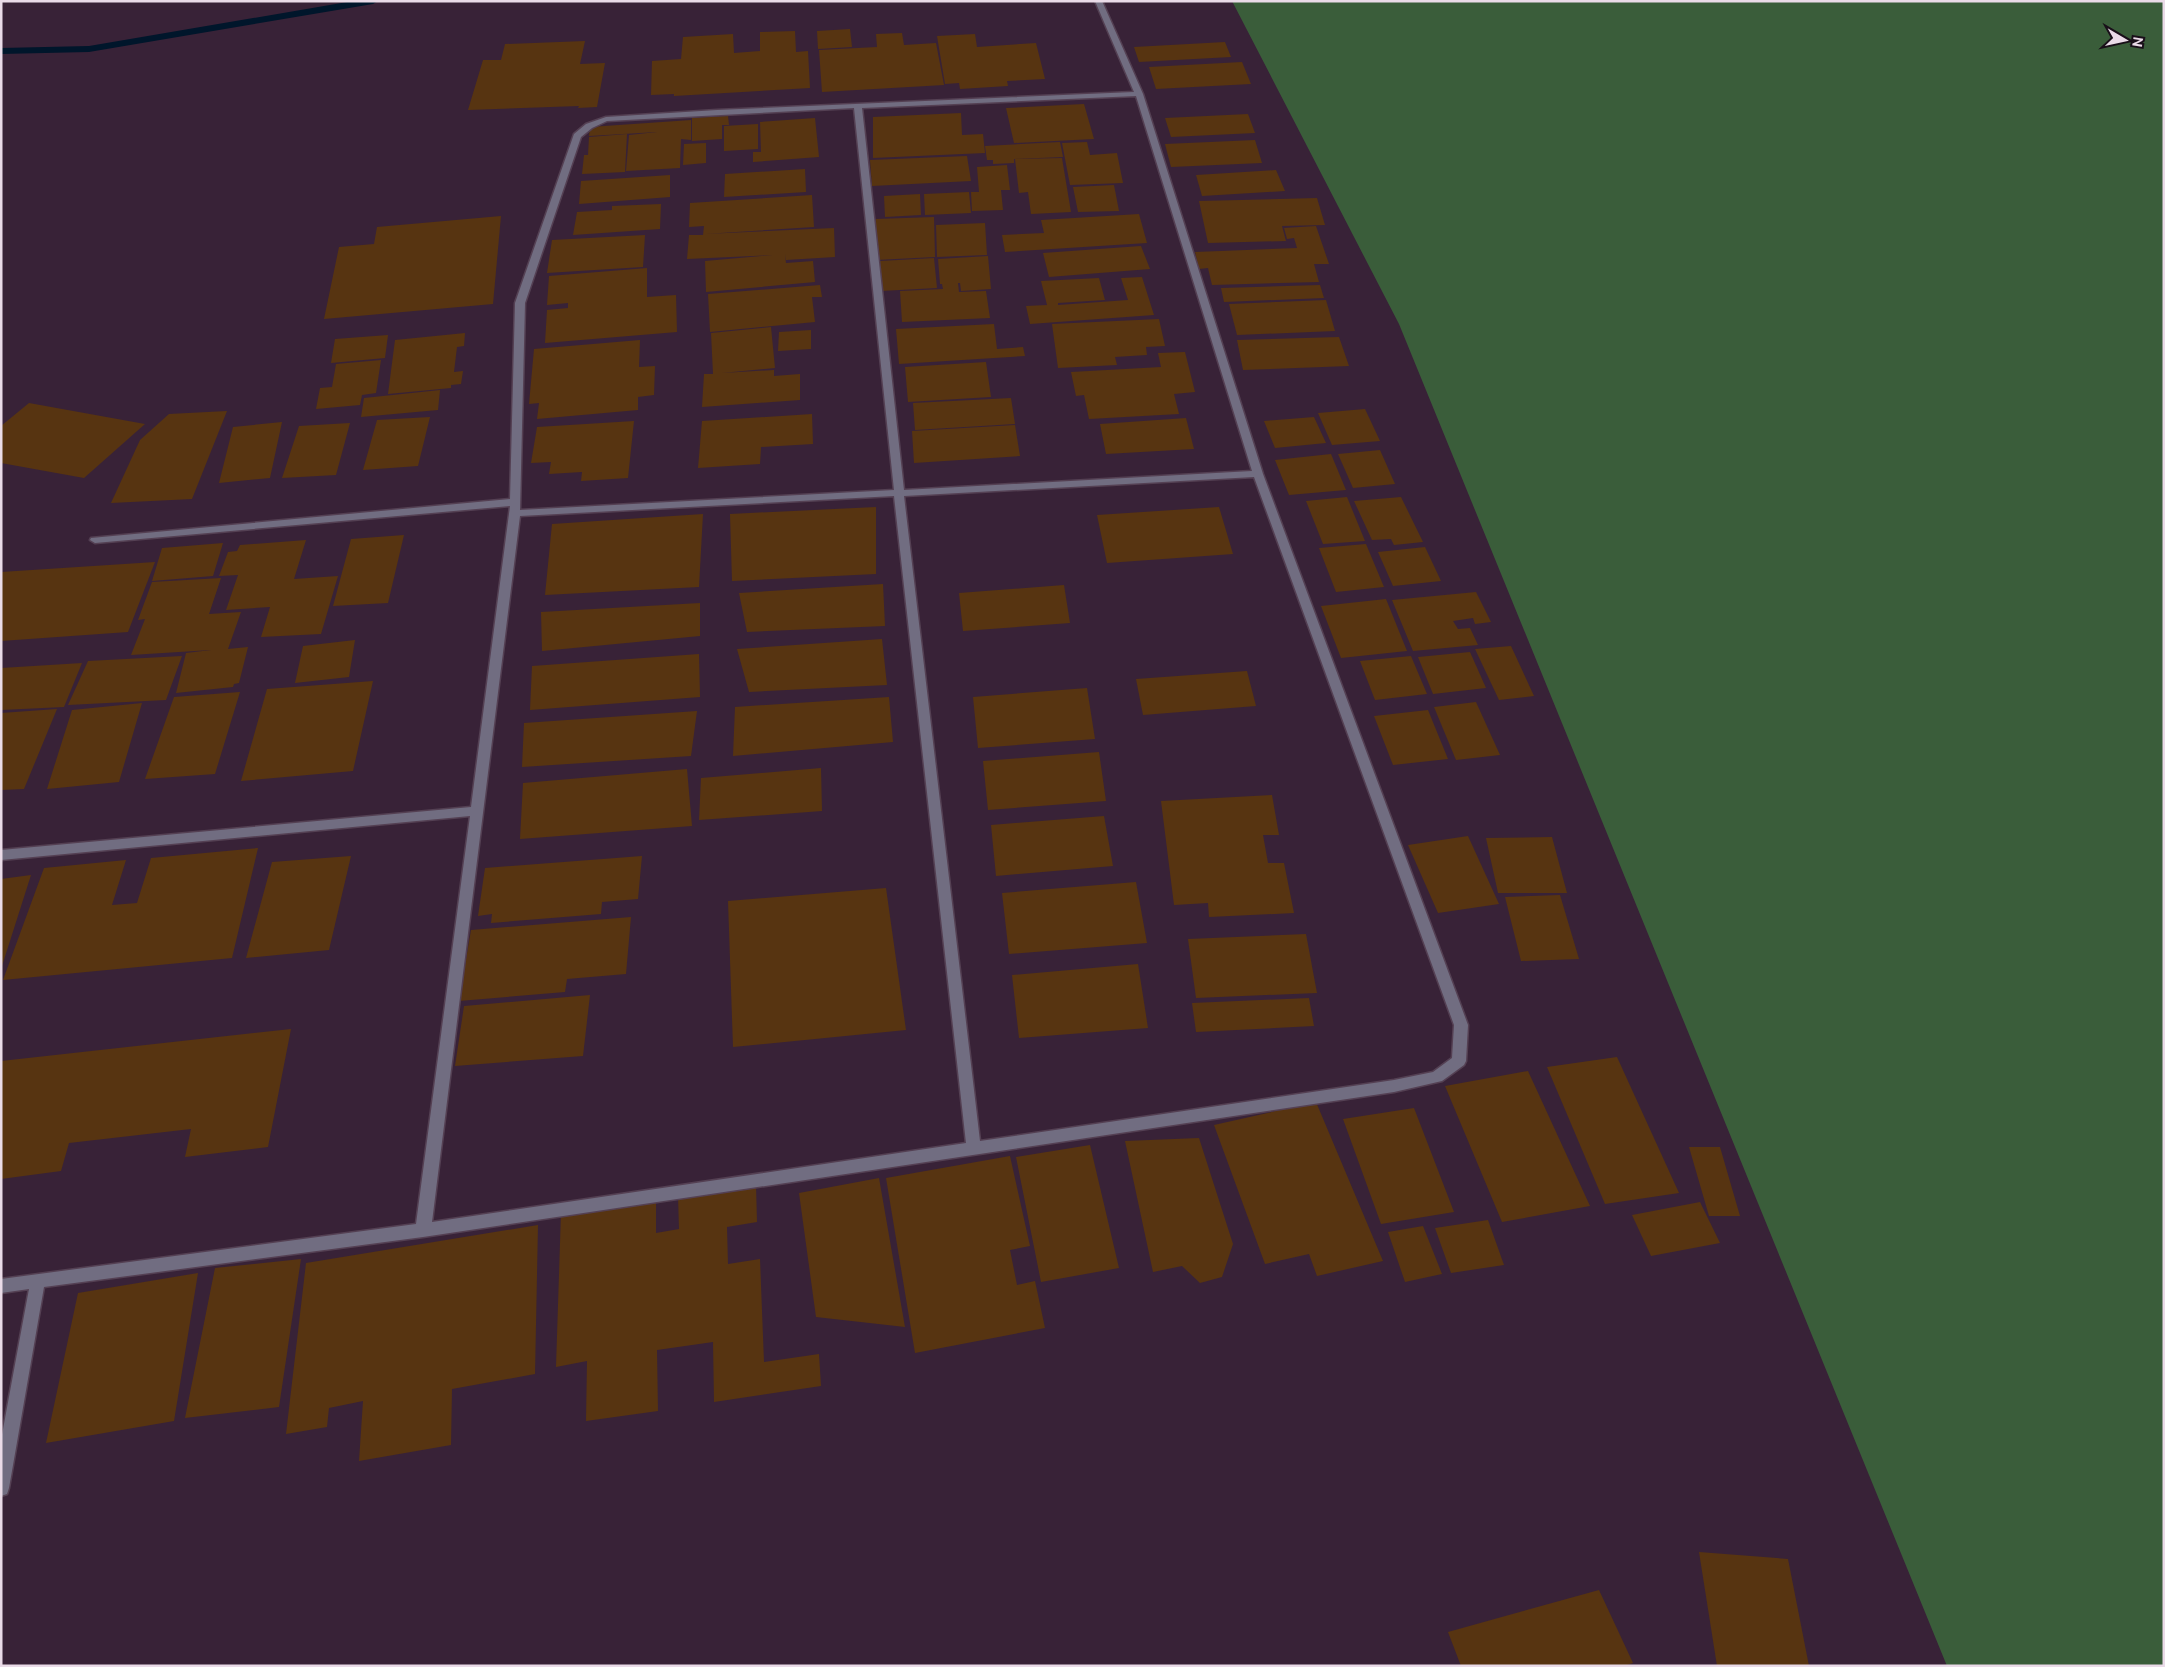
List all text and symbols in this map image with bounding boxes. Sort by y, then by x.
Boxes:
north arrow [2100,15,2150,65]
text: N [2129,36,2147,48]

